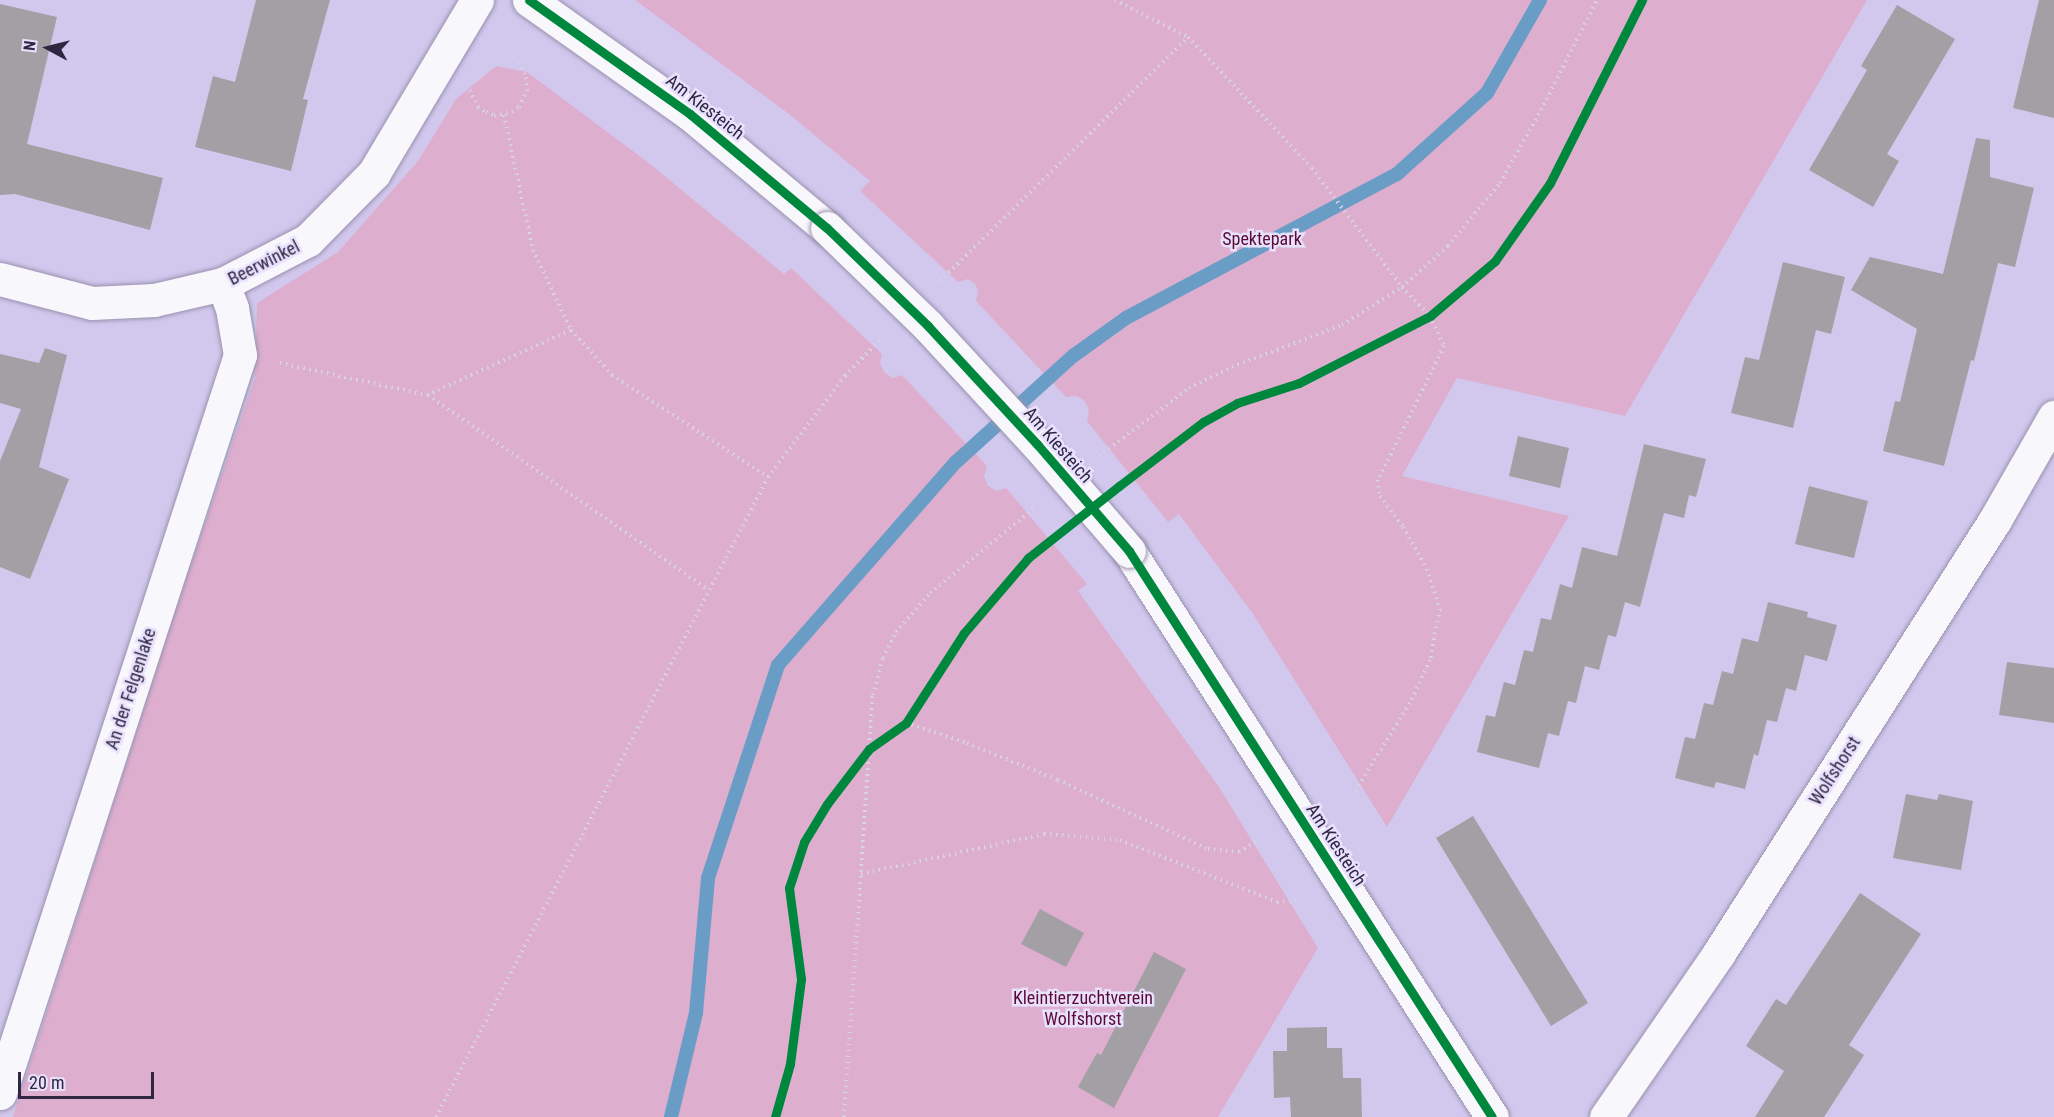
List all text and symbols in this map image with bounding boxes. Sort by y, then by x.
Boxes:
north arrow [18,18,78,78]
text: N [20,40,40,52]
street label: Am Kiesteich [661,70,749,144]
park label: Spektepark [1222,228,1302,250]
street label: Beerwinkel [225,236,303,290]
street label: Am Kiesteich [1019,403,1097,487]
street label: An der Felgenlake [101,626,161,752]
street label: Wolfshorst [1805,733,1865,809]
street label: Am Kiesteich [1301,800,1371,890]
park label: Kleintierzuchtverein Wolfshorst [1013,988,1153,1030]
scale bar [21,1060,158,1098]
text: 20 m [29,1072,64,1093]

